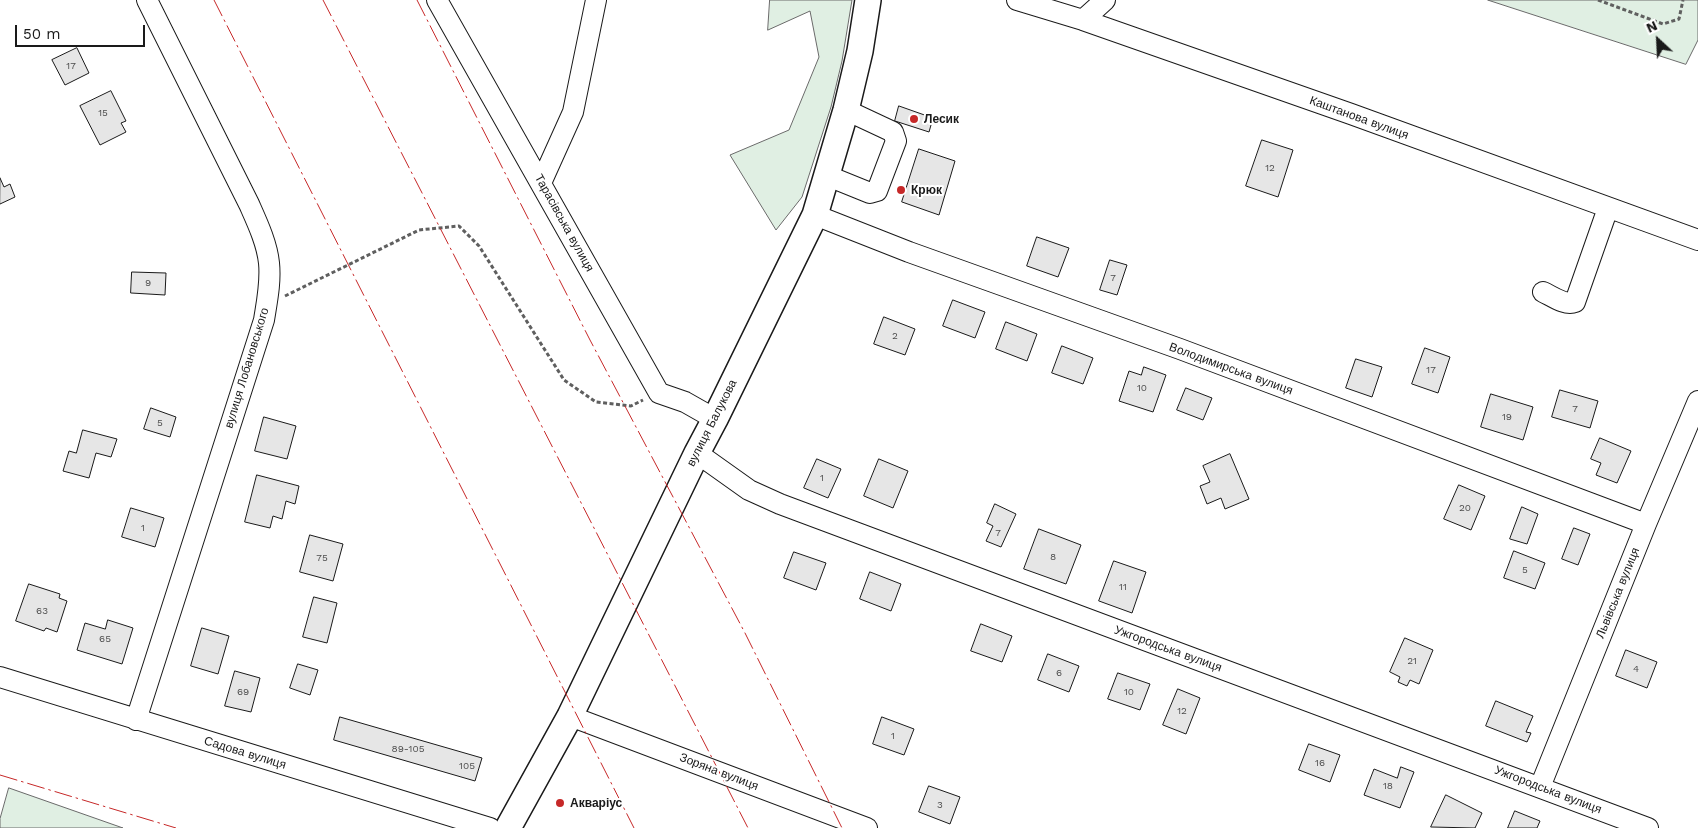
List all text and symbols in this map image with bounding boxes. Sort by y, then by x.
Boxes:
scale bar [18,15,148,47]
north arrow [1633,15,1683,65]
text: N [1644,17,1660,36]
text: 50 m [23,25,60,43]
house number: 17 [66,60,76,72]
street label: Каштанова вулиця [1307,93,1411,143]
house number: 15 [98,107,108,119]
place label: Лесик [924,112,959,126]
marker: Лесик [908,113,920,125]
house number: 12 [1265,162,1275,174]
street label: Тарасівська вулиця [531,172,597,274]
place label: Крюк [911,183,942,197]
marker: Крюк [895,184,907,196]
house number: 7 [1110,272,1116,284]
house number: 9 [145,277,151,289]
street label: вулиця Лобановського [222,306,272,430]
house number: 2 [892,330,898,342]
street label: Володимирська вулиця [1167,340,1295,398]
house number: 17 [1426,364,1436,376]
street label: вулиця Балукова [684,377,740,469]
house number: 10 [1137,382,1147,394]
house number: 7 [1572,403,1578,415]
house number: 19 [1502,411,1512,423]
house number: 5 [157,417,163,429]
house number: 1 [820,472,824,484]
house number: 20 [1459,502,1471,514]
house number: 1 [141,522,145,534]
house number: 7 [995,527,1001,539]
street label: Львівська вулиця [1593,545,1643,641]
house number: 8 [1050,551,1056,563]
house number: 75 [316,552,328,564]
house number: 5 [1522,564,1528,576]
house number: 11 [1119,581,1127,593]
house number: 63 [36,605,48,617]
street label: Ужгородська вулиця [1112,623,1224,675]
house number: 65 [99,633,111,645]
house number: 21 [1407,655,1417,667]
house number: 4 [1633,663,1639,675]
house number: 6 [1056,667,1062,679]
house number: 69 [237,686,249,698]
house number: 10 [1124,686,1134,698]
house number: 12 [1177,705,1187,717]
house number: 1 [891,730,895,742]
street label: Садова вулиця [202,734,288,772]
house number: 89-105 [392,743,424,755]
street label: Зоряна вулиця [678,750,760,794]
house number: 16 [1315,757,1325,769]
house number: 105 [459,760,475,772]
street label: Ужгородська вулиця [1492,763,1604,817]
house number: 18 [1383,780,1393,792]
place label: Акваріус [570,796,622,810]
marker: Акваріус [554,797,566,809]
house number: 3 [937,799,943,811]

